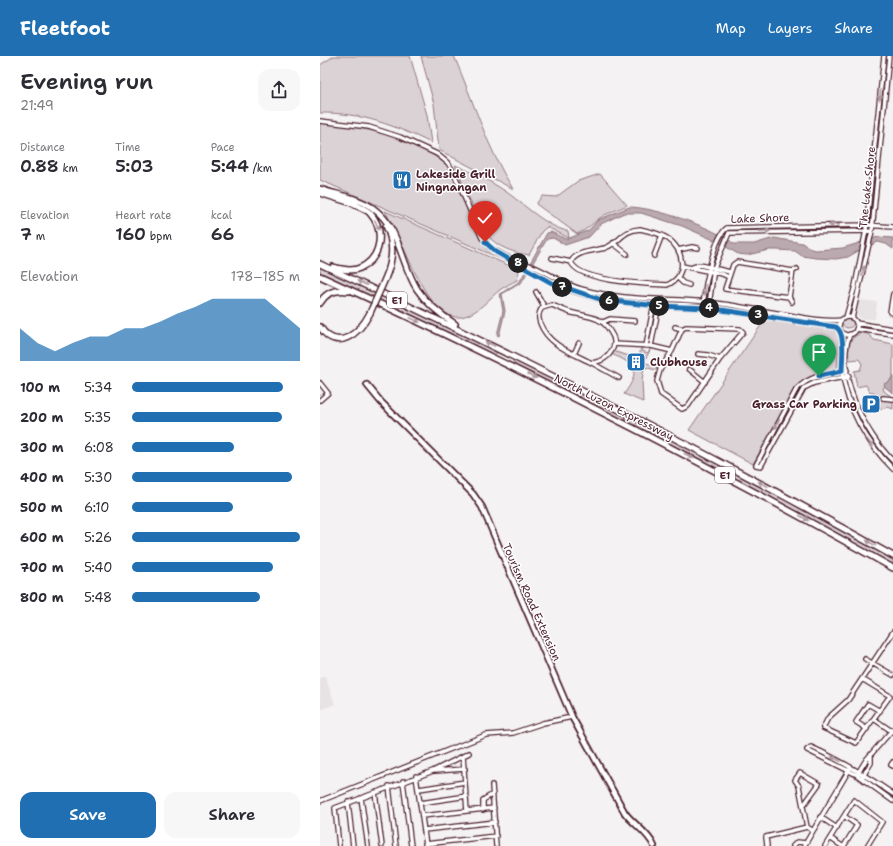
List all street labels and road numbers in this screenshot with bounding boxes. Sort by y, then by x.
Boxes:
street label: The Lake Shore [856,146,879,229]
street label: Lake Shore [730,210,790,227]
road number: E1 [387,292,407,308]
street label: North Luzon Expressway [551,371,676,444]
road number: E1 [715,467,735,483]
street label: Tourism Road Extension [499,541,564,664]

